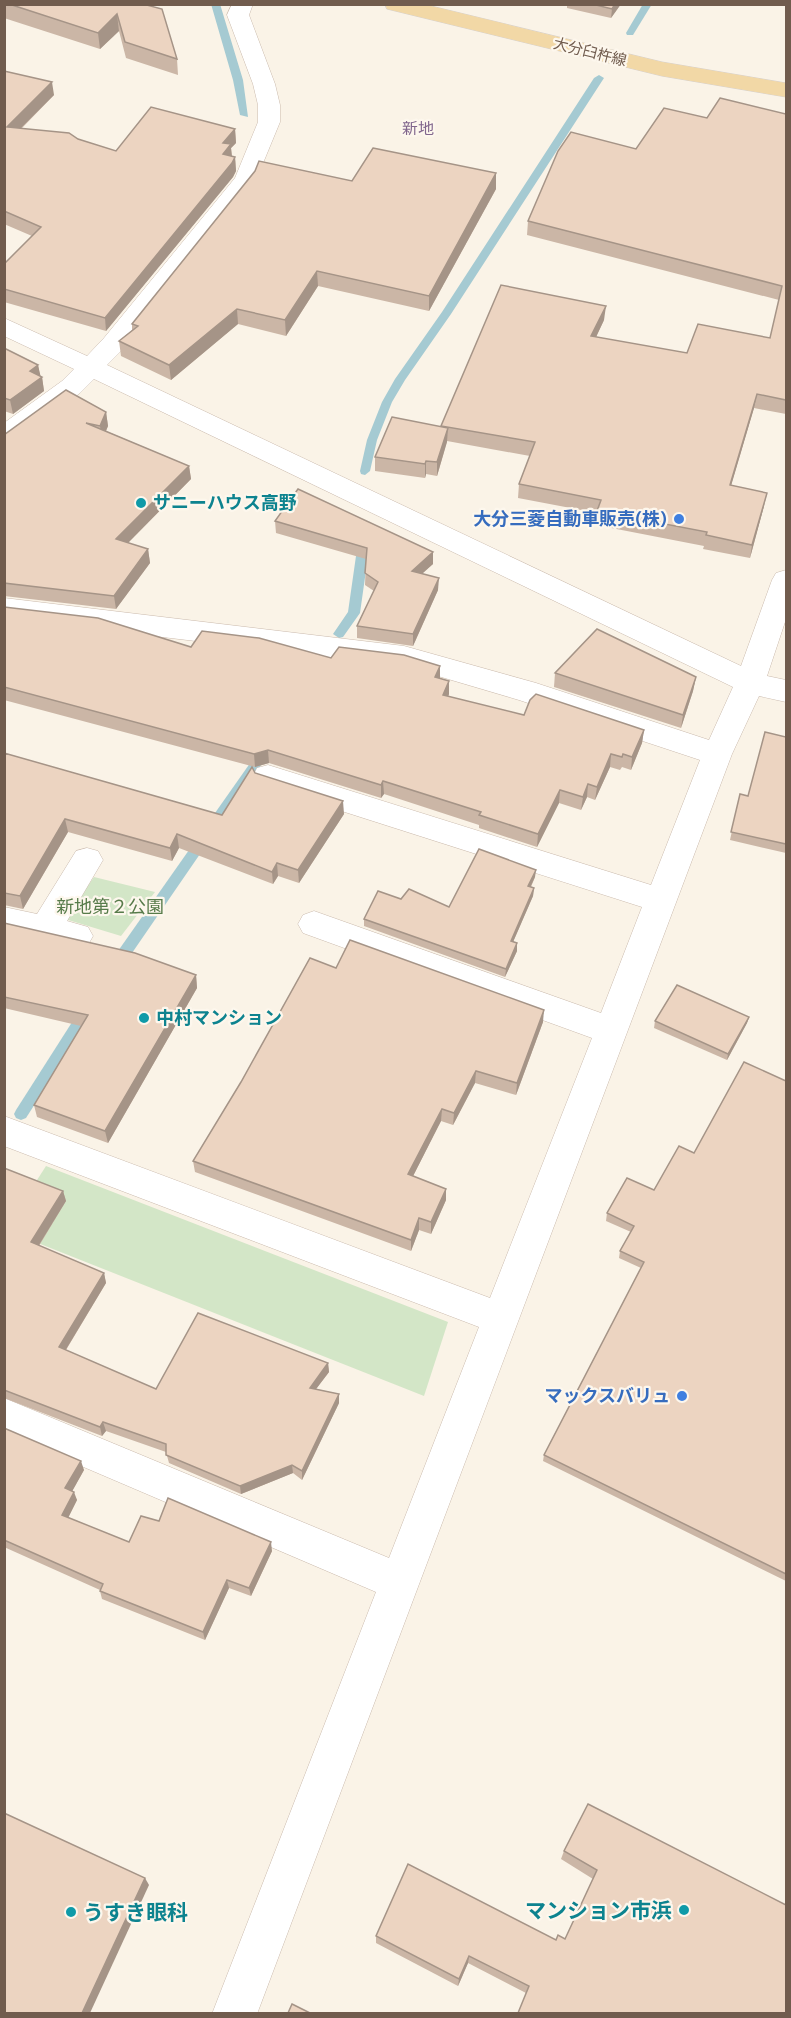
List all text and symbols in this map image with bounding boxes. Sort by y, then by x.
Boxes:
street label: 大分臼杵線 [551,34,629,70]
district label: 新地 [402,119,434,138]
place label: サニーハウス高野 [153,492,297,514]
marker: サニーハウス高野 [134,496,148,510]
place label: 大分三菱自動車販売(株) [473,508,667,530]
marker: 大分三菱自動車販売(株) [672,512,686,526]
park label: 新地第２公園 [56,896,164,918]
place label: 中村マンション [156,1007,282,1029]
marker: 中村マンション [137,1011,151,1025]
place label: マックスバリュ [545,1385,670,1407]
marker: マックスバリュ [675,1389,689,1403]
place label: マンション市浜 [525,1898,672,1923]
place label: うすき眼科 [83,1900,188,1925]
marker: マンション市浜 [677,1903,691,1917]
marker: うすき眼科 [64,1905,78,1919]

